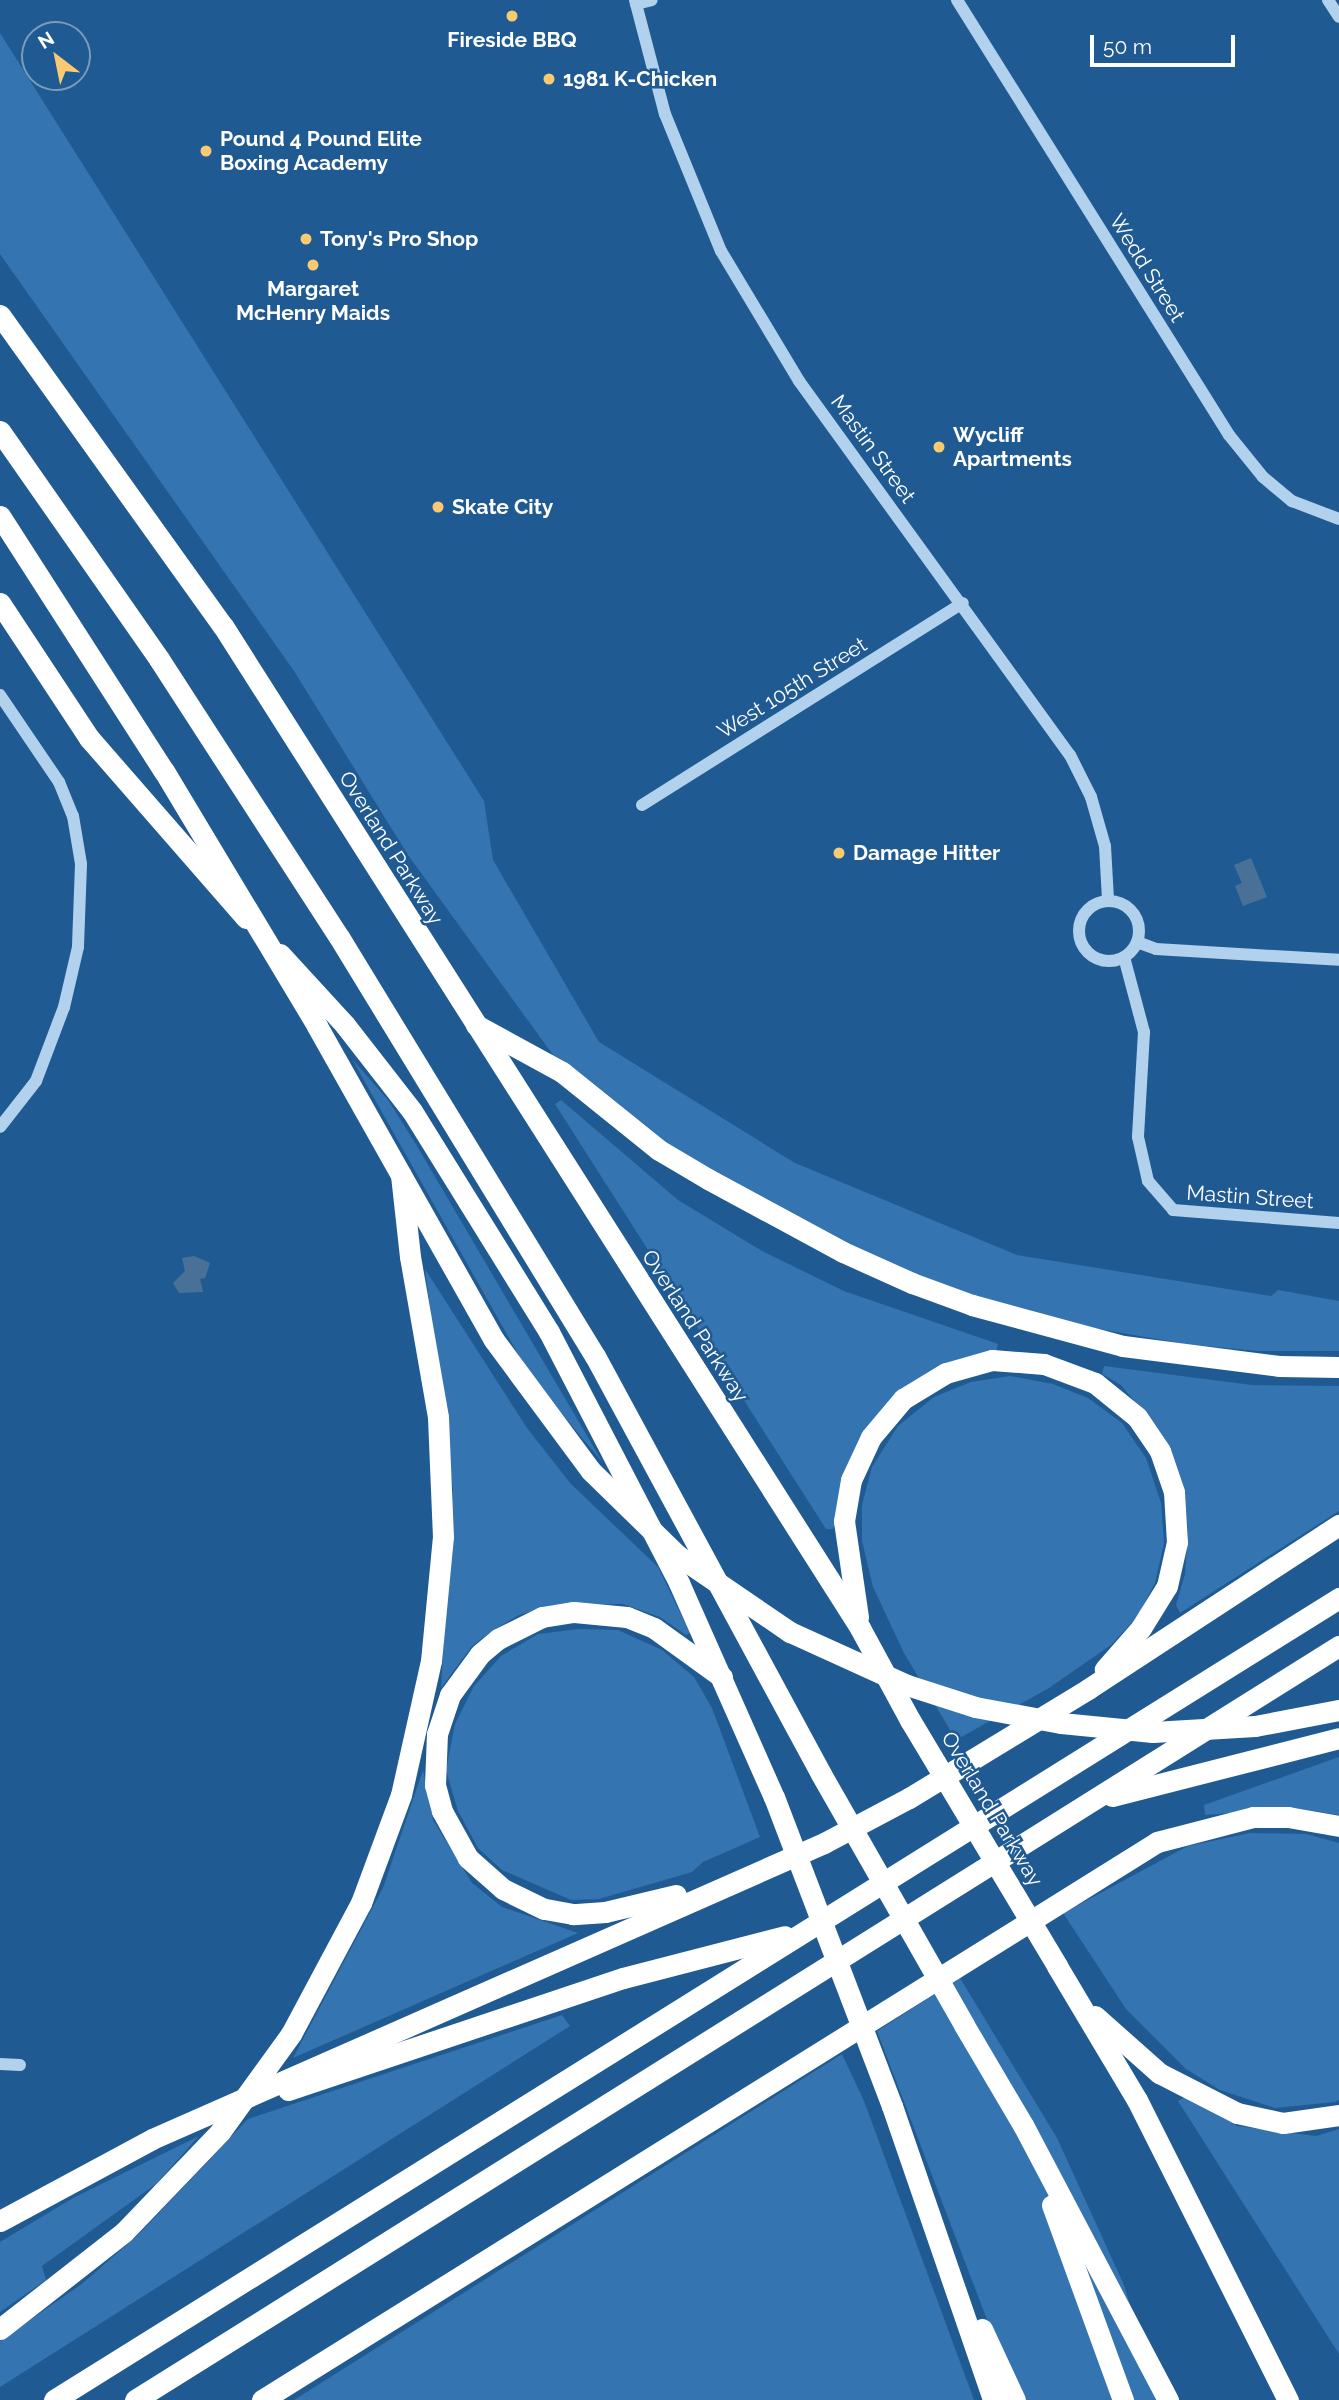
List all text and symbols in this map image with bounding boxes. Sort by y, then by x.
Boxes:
marker: Fireside BBQ [504,8,520,24]
north arrow [21,21,91,91]
scale bar [1094,21,1239,65]
text: N [34,27,58,53]
place label: Fireside BBQ [447,27,577,53]
text: 50 m [1103,34,1152,59]
place label: 1981 K-Chicken [563,66,717,92]
marker: 1981 K-Chicken [541,71,557,87]
place label: Pound 4 Pound Elite Boxing Academy [220,126,422,176]
marker: Pound 4 Pound Elite Boxing Academy [198,143,214,159]
street label: Wedd Street [1104,209,1190,327]
place label: Tony's Pro Shop [320,226,478,252]
marker: Tony's Pro Shop [298,231,314,247]
marker: Margaret McHenry Maids [305,257,321,273]
place label: Margaret McHenry Maids [236,276,390,326]
street label: Mastin Street [825,390,921,508]
place label: Wycliff Apartments [953,422,1072,472]
marker: Wycliff Apartments [931,439,947,455]
place label: Skate City [452,494,553,520]
marker: Skate City [430,499,446,515]
street label: West 105th Street [713,632,871,744]
street label: Overland Parkway [334,767,448,929]
place label: Damage Hitter [853,840,1000,866]
marker: Damage Hitter [831,845,847,861]
street label: Mastin Street [1186,1180,1314,1214]
street label: Overland Parkway [636,1245,754,1407]
street label: Overland Parkway [936,1727,1048,1891]

